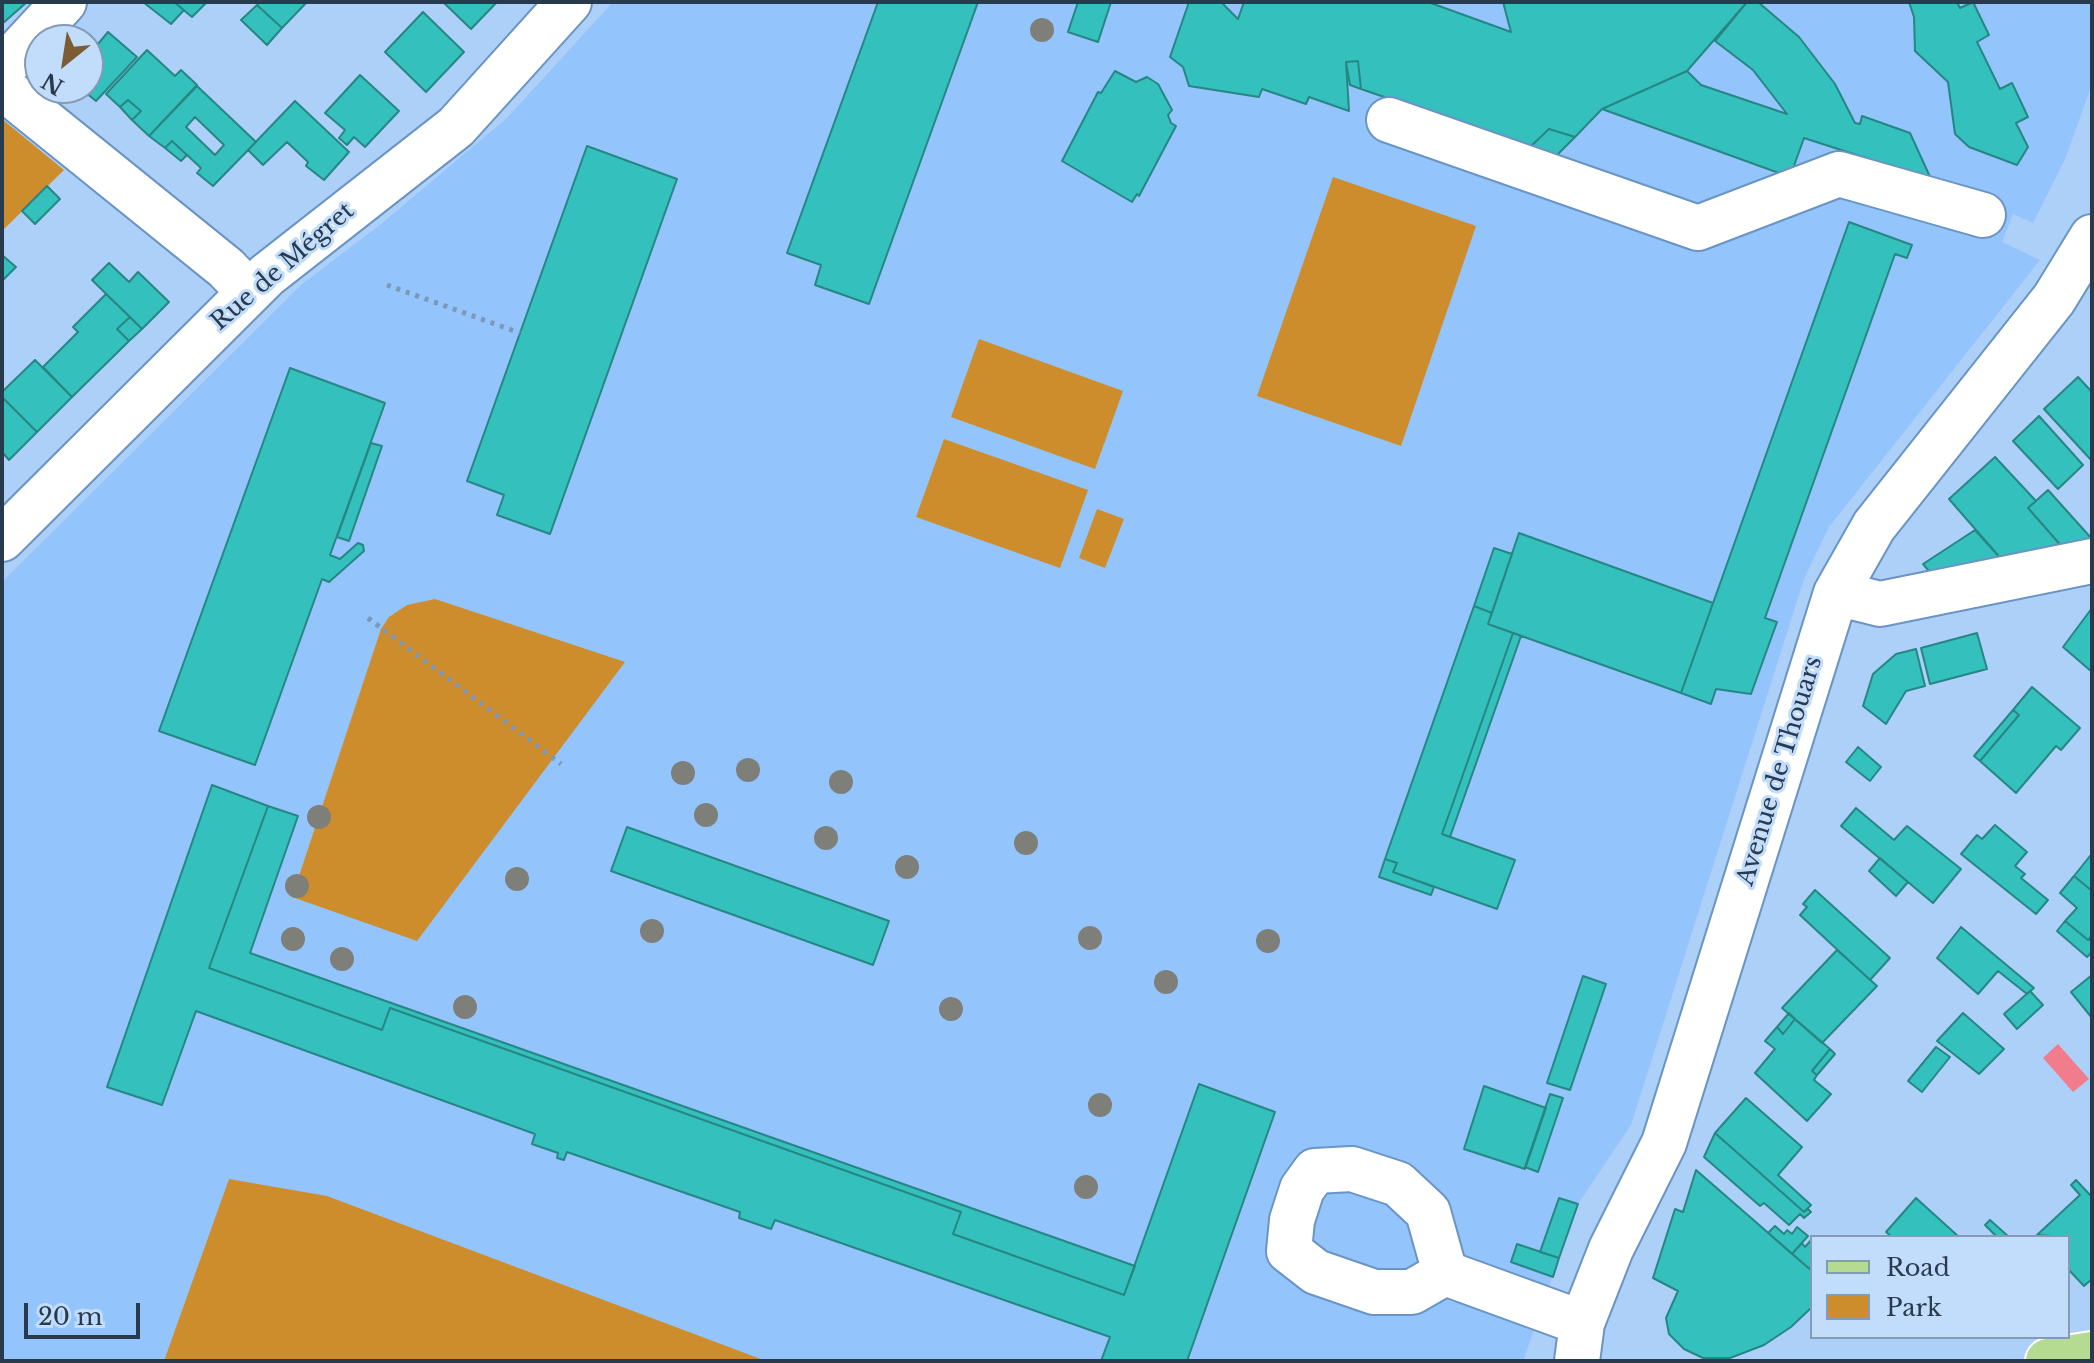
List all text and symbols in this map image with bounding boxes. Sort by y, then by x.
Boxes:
north arrow [24,24,104,104]
text: N [37,67,68,100]
street label: Rue de Mégret [206,197,360,337]
street label: Avenue de Thouars [1731,653,1829,889]
legend [1810,1235,2070,1339]
text: Road [1886,1253,1950,1282]
scale bar [28,1287,144,1337]
text: Park [1886,1293,1942,1322]
text: 20 m [38,1302,103,1331]

